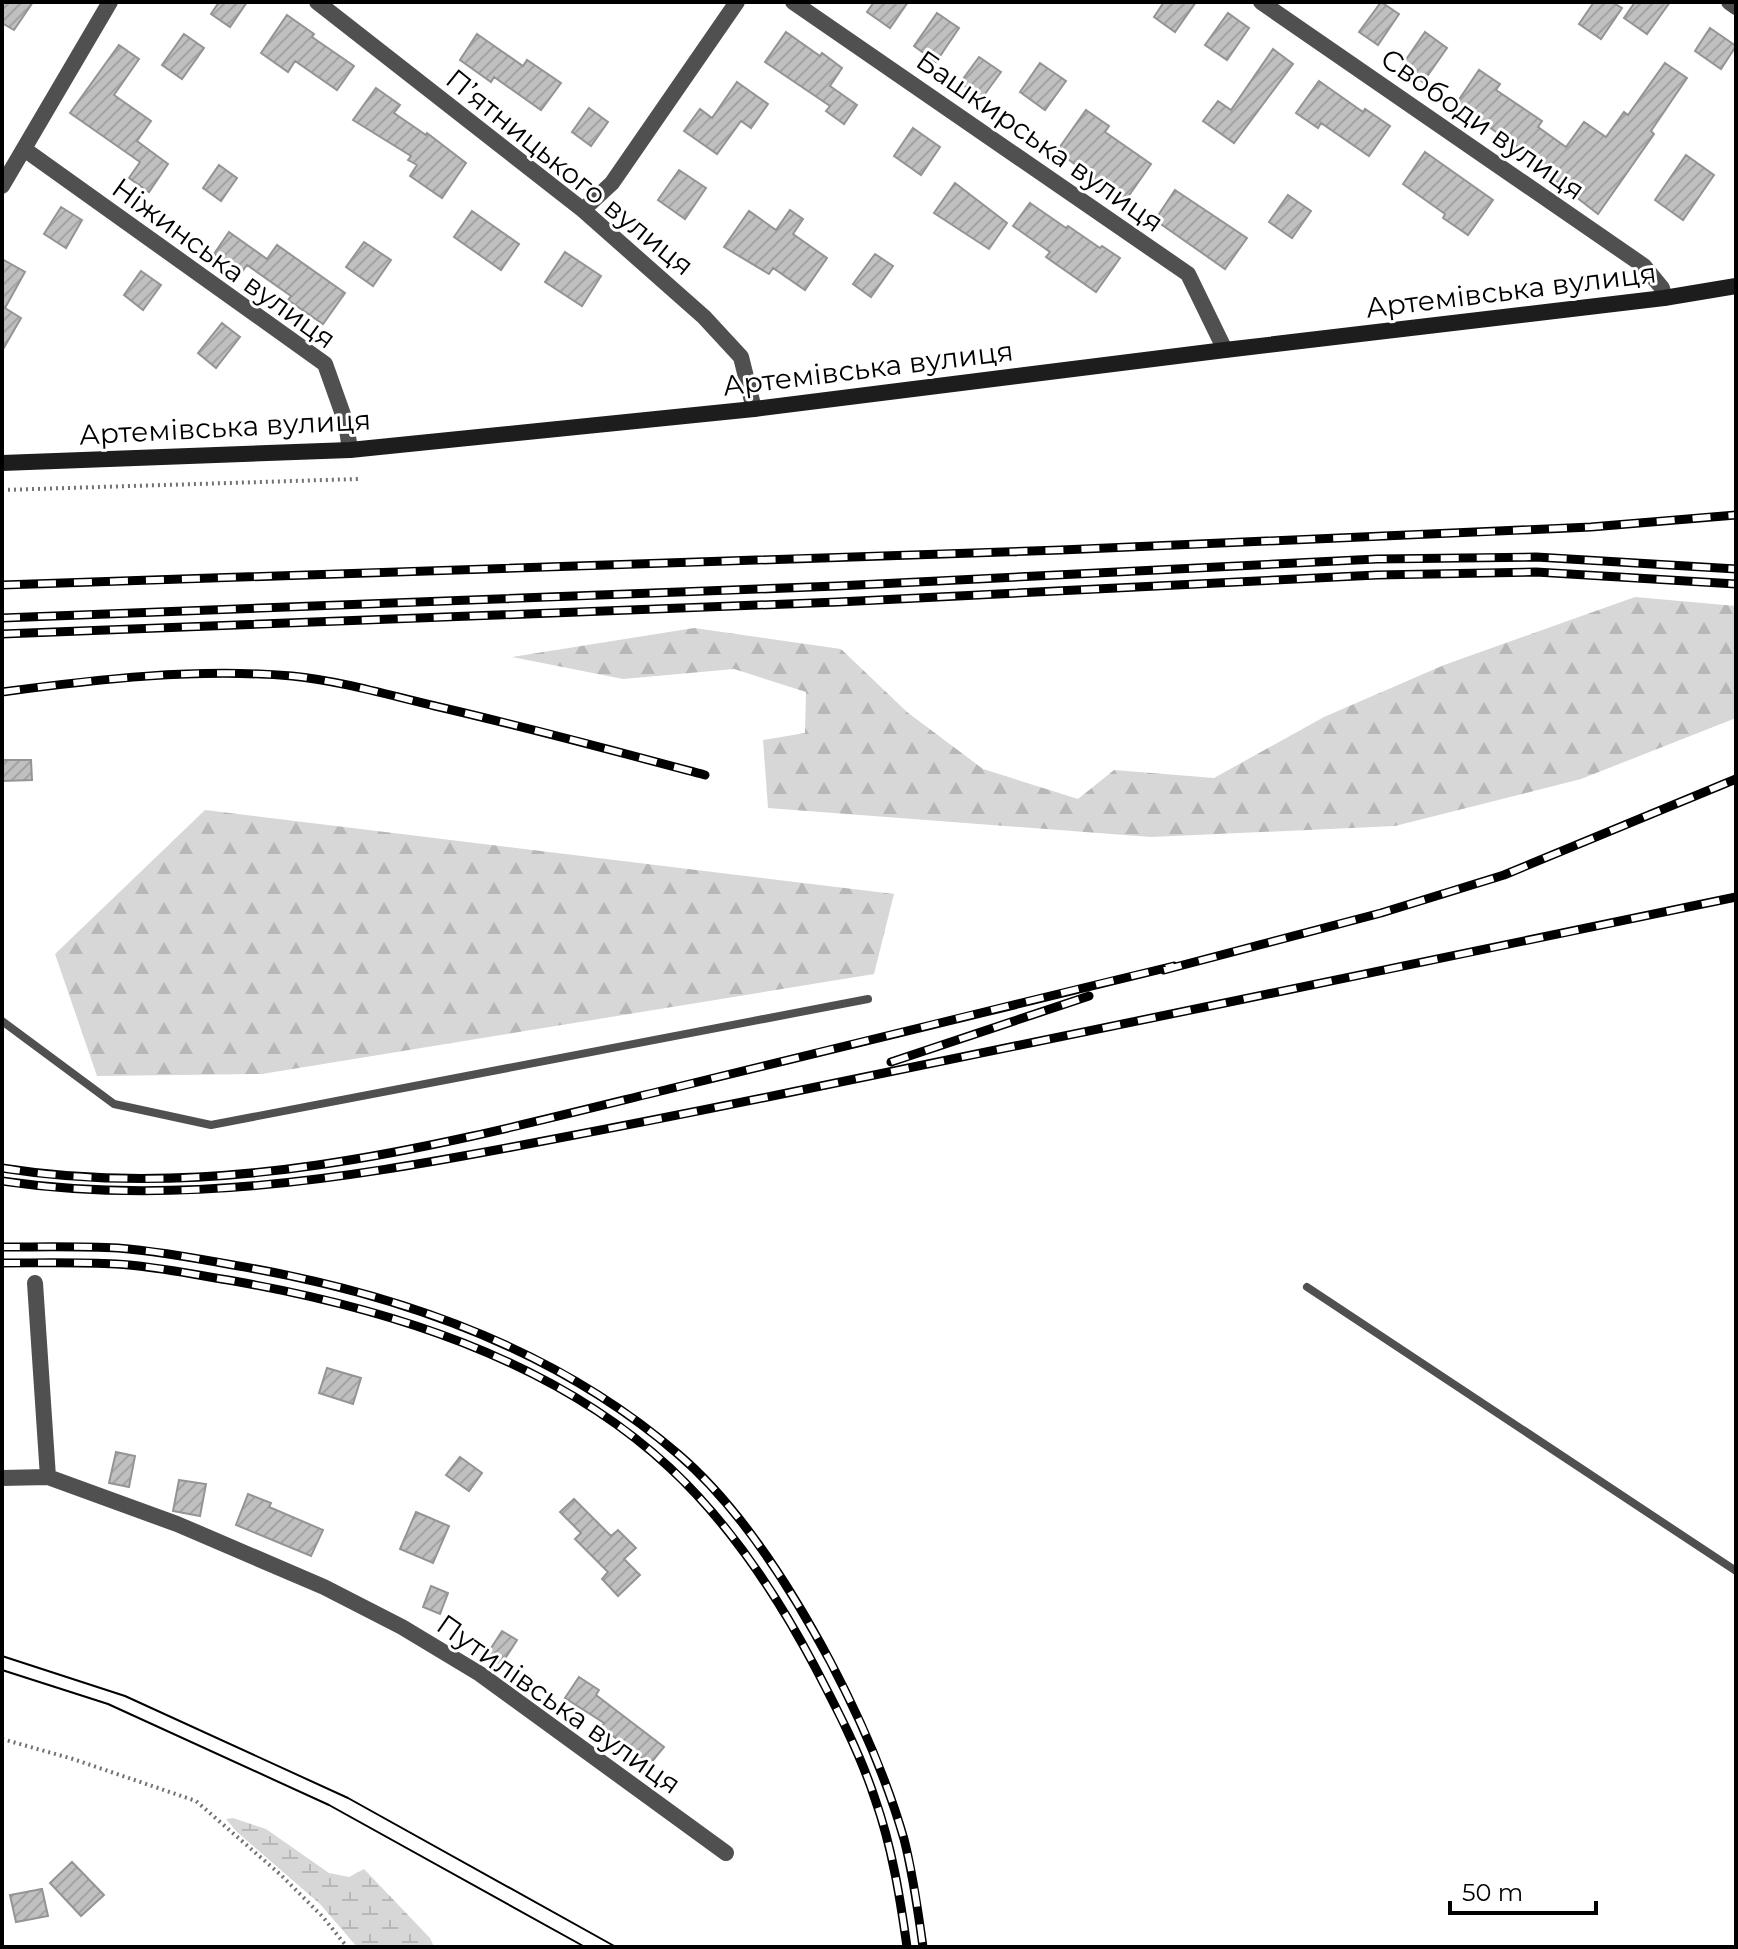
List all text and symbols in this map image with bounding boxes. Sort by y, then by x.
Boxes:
street label: Свободи вулиця [1375,41,1591,207]
street label: Башкирська вулиця [910,43,1170,239]
street label: П’ятницького вулиця [439,62,701,282]
street label: Ніжинська вулиця [106,170,342,356]
street label: Артемівська вулиця [1364,255,1658,325]
street label: Артемівська вулиця [721,333,1015,403]
street label: Артемівська вулиця [78,402,372,452]
street label: Путилівська вулиця [431,1607,687,1801]
scale bar [1450,1865,1596,1915]
text: 50 m [1462,1878,1523,1907]

